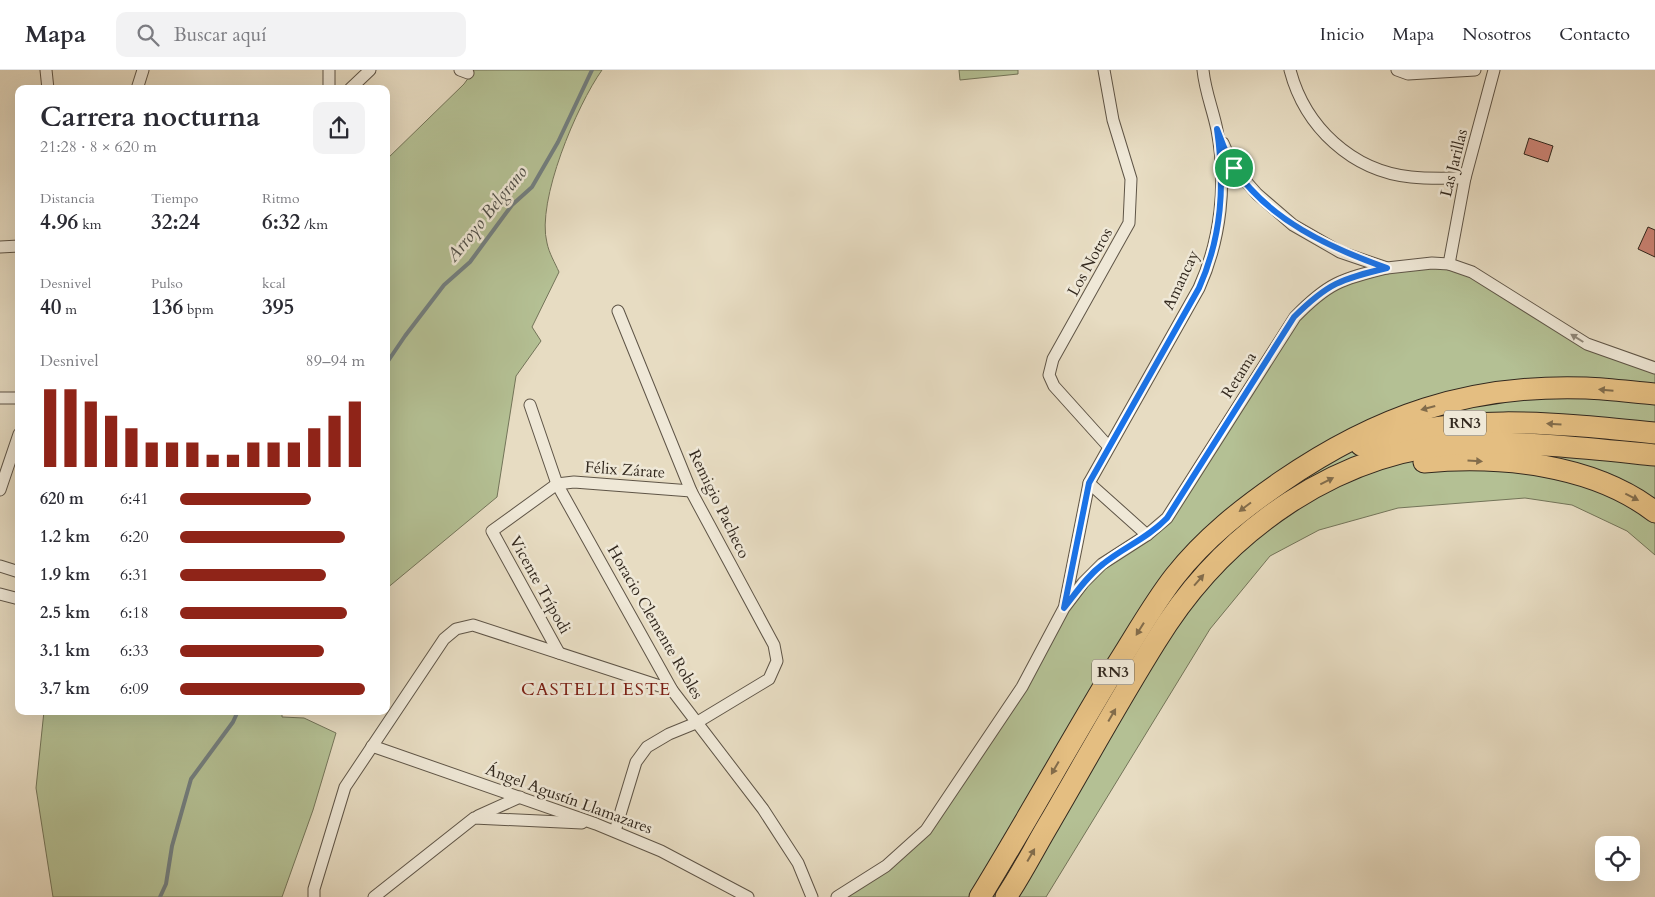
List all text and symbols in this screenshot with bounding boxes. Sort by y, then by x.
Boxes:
search box [116,12,466,57]
text: Mapa [25,18,86,51]
icon: search [134,21,162,49]
text: Buscar aquí [174,22,267,48]
text: Inicio [1320,22,1364,47]
text: Mapa [1392,22,1434,47]
text: Nosotros [1462,22,1531,47]
text: Contacto [1559,22,1630,47]
text: Carrera nocturna [40,98,260,136]
button: share [313,102,365,154]
street label: Las Jarillas [1435,127,1473,199]
text: 21:28 · 8 × 620 m [40,136,157,158]
pin [1213,147,1255,189]
icon: arrive [1220,154,1248,182]
water label: Arroyo Belgrano [440,161,534,268]
text: Distancia [40,189,95,208]
text: Tiempo [151,189,198,208]
text: Ritmo [262,189,299,208]
text: 4.96 [40,208,78,237]
text: 32:24 [151,208,200,237]
text: 6:32 [262,208,300,237]
text: km [78,215,101,234]
text: /km [300,215,328,234]
street label: Los Notros [1062,224,1118,300]
street label: Amancay [1158,246,1205,313]
text: Desnivel [40,274,91,293]
text: Pulso [151,274,183,293]
text: kcal [262,274,286,293]
text: 40 [40,293,62,322]
text: 136 [151,293,183,322]
text: 395 [262,293,294,322]
text: m [62,300,77,319]
text: bpm [183,300,214,319]
one-way arrow [1570,333,1584,343]
street label: Retama [1216,348,1262,402]
text: Desnivel [40,350,99,372]
text: 89–94 m [306,350,365,372]
one-way arrow [1598,386,1614,394]
one-way arrow [1421,404,1436,412]
road number: RN3 [1444,410,1486,436]
one-way arrow [1546,420,1562,428]
street label: Remigio Pacheco [683,446,755,562]
street label: Félix Zárate [584,456,666,484]
one-way arrow [1467,458,1483,466]
one-way arrow [1320,477,1334,485]
text: 620 m [40,488,84,510]
text: 6:41 [120,488,149,510]
one-way arrow [1625,493,1639,501]
one-way arrow [1239,502,1252,512]
text: 1.2 km [40,526,90,548]
text: 6:20 [120,526,149,548]
street label: Vicente Trípodi [504,532,576,638]
street label: Horacio Clemente Robles [602,541,708,703]
text: 1.9 km [40,564,90,586]
text: 6:31 [120,564,149,586]
one-way arrow [1194,573,1205,586]
text: 2.5 km [40,602,90,624]
text: 6:18 [120,602,149,624]
one-way arrow [1135,622,1144,635]
text: 3.1 km [40,640,90,662]
text: 6:33 [120,640,149,662]
road number: RN3 [1092,660,1134,684]
district label: CASTELLI ESTE [521,677,671,702]
text: 3.7 km [40,678,90,700]
text: 6:09 [120,678,149,700]
one-way arrow [1108,708,1117,721]
street label: Ángel Agustín Llamazares [482,759,656,839]
one-way arrow [1051,761,1060,774]
map controls [1595,836,1640,881]
button: locate [1595,836,1640,881]
one-way arrow [1026,849,1035,862]

